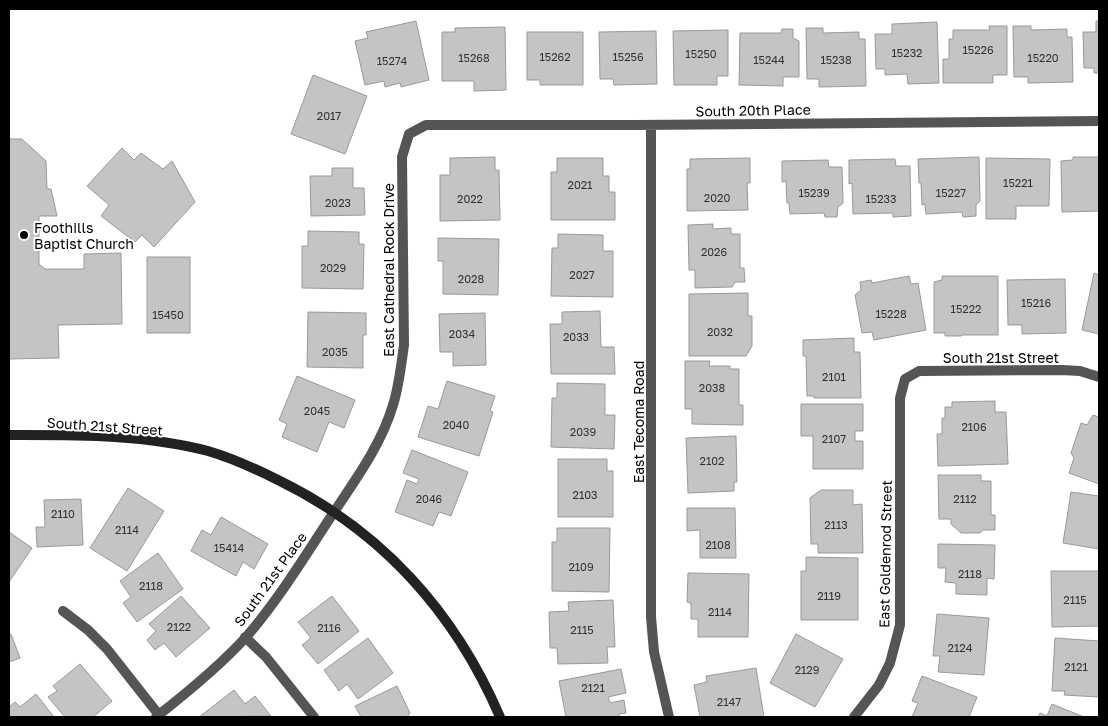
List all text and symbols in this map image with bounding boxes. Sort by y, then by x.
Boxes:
house number: 15226 [962,43,994,56]
house number: 15232 [892,46,922,59]
house number: 15250 [685,47,717,60]
house number: 15262 [539,50,571,63]
house number: 15256 [612,50,644,63]
house number: 15268 [458,51,490,64]
house number: 15220 [1027,51,1059,64]
house number: 15244 [753,53,785,66]
house number: 15238 [820,53,852,66]
house number: 15274 [377,54,408,67]
street label: South 20th Place [695,100,811,120]
house number: 2017 [317,109,341,122]
house number: 15221 [1003,176,1033,189]
house number: 2021 [568,178,592,191]
street label: East Cathedral Rock Drive [380,183,397,357]
house number: 15239 [798,186,830,199]
house number: 15227 [936,186,966,199]
house number: 2020 [704,191,730,204]
house number: 2022 [457,192,483,205]
house number: 15233 [866,192,896,205]
house number: 2023 [325,196,351,209]
place label: Foothills Baptist Church [34,219,134,252]
marker: Foothills Baptist Church [18,229,30,241]
house number: 2026 [701,245,727,258]
house number: 2029 [320,261,346,274]
house number: 2027 [569,268,595,281]
house number: 2028 [458,272,484,285]
house number: 15216 [1021,296,1051,309]
house number: 15222 [951,302,981,315]
house number: 15228 [875,307,907,320]
house number: 15450 [152,308,184,321]
house number: 2032 [707,325,733,338]
house number: 2034 [449,327,475,340]
house number: 2033 [563,330,589,343]
house number: 2035 [322,345,348,358]
street label: South 21st Street [943,349,1059,366]
street label: East Tecoma Road [630,361,647,483]
house number: 2101 [822,370,846,383]
house number: 2038 [699,381,725,394]
house number: 2045 [304,404,330,417]
street label: South 21st Street [46,413,164,439]
house number: 2040 [443,418,470,431]
house number: 2106 [961,420,987,433]
house number: 2039 [570,425,596,438]
house number: 2107 [822,432,846,445]
house number: 2102 [700,454,724,467]
street label: East Goldenrod Street [875,480,895,628]
house number: 2103 [573,488,597,501]
house number: 2046 [416,492,443,505]
house number: 2112 [953,492,977,505]
house number: 2110 [51,507,75,520]
house number: 2113 [824,518,848,531]
house number: 2114 [115,523,139,536]
street label: South 21st Place [230,529,310,629]
house number: 2108 [705,538,731,551]
house number: 15414 [214,541,245,554]
house number: 2109 [568,560,594,573]
house number: 2118 [958,567,982,580]
house number: 2118 [139,579,163,592]
house number: 2119 [817,589,841,602]
house number: 2115 [1063,593,1087,606]
house number: 2114 [708,605,732,618]
house number: 2122 [167,620,191,633]
house number: 2116 [317,621,341,634]
house number: 2115 [570,623,594,636]
house number: 2124 [948,641,973,654]
house number: 2121 [1064,660,1088,673]
house number: 2129 [795,663,819,676]
house number: 2121 [581,681,605,694]
house number: 2147 [717,695,741,708]

